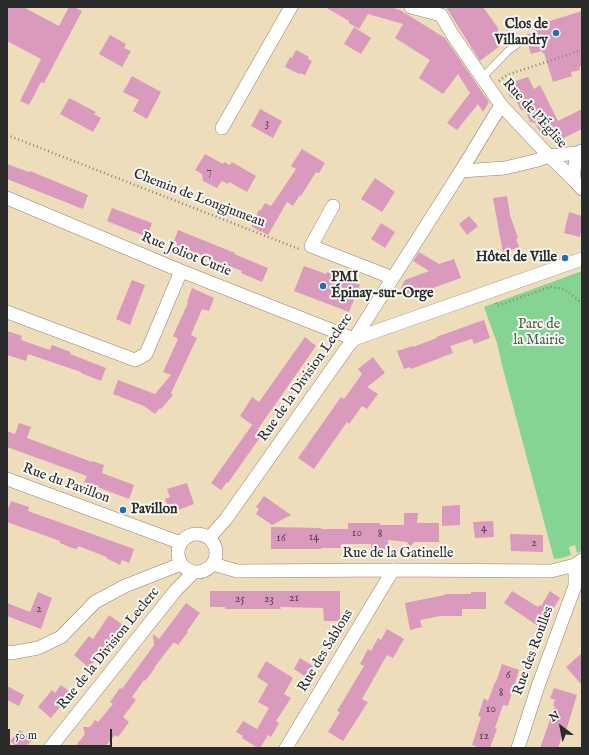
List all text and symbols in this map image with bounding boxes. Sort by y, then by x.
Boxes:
place label: Clos de Villandry [494,17,548,50]
marker: Clos de Villandry [551,28,561,38]
street label: Rue de l'Église [498,76,570,152]
house number: 3 [265,117,269,131]
street label: Chemin de Longjumeau [131,166,267,232]
house number: 7 [206,166,212,180]
street label: Rue Joliot Curie [139,229,233,281]
place label: Hôtel de Ville [476,250,557,266]
marker: Hôtel de Ville [560,253,570,263]
place label: PMI Épinay-sur-Orge [331,270,433,302]
marker: PMI Épinay-sur-Orge [318,281,328,291]
street label: Rue de la Division Leclerc [255,311,357,445]
park label: Parc de la Mairie [513,317,565,350]
street label: Rue du Pavillon [20,460,112,508]
place label: Pavillon [131,502,177,518]
marker: Pavillon [118,505,128,515]
house number: 4 [481,522,487,536]
house number: 10 [352,527,362,541]
house number: 8 [378,528,382,542]
house number: 14 [309,531,319,545]
house number: 16 [276,532,286,546]
house number: 2 [531,537,537,551]
street label: Rue de la Gatinelle [343,546,453,562]
street label: Rue de la Division Leclerc [54,584,164,714]
house number: 21 [289,592,299,606]
house number: 25 [235,593,245,607]
house number: 23 [264,593,274,607]
house number: 2 [36,603,42,617]
street label: Rue des Roulles [510,604,558,698]
street label: Rue des Sablons [295,607,357,695]
house number: 6 [505,669,511,683]
house number: 8 [499,687,503,701]
house number: 10 [486,703,496,717]
north arrow [541,707,581,747]
text: N [547,708,562,725]
scale bar [10,721,114,747]
text: 50 m [15,728,37,743]
house number: 12 [479,730,489,744]

